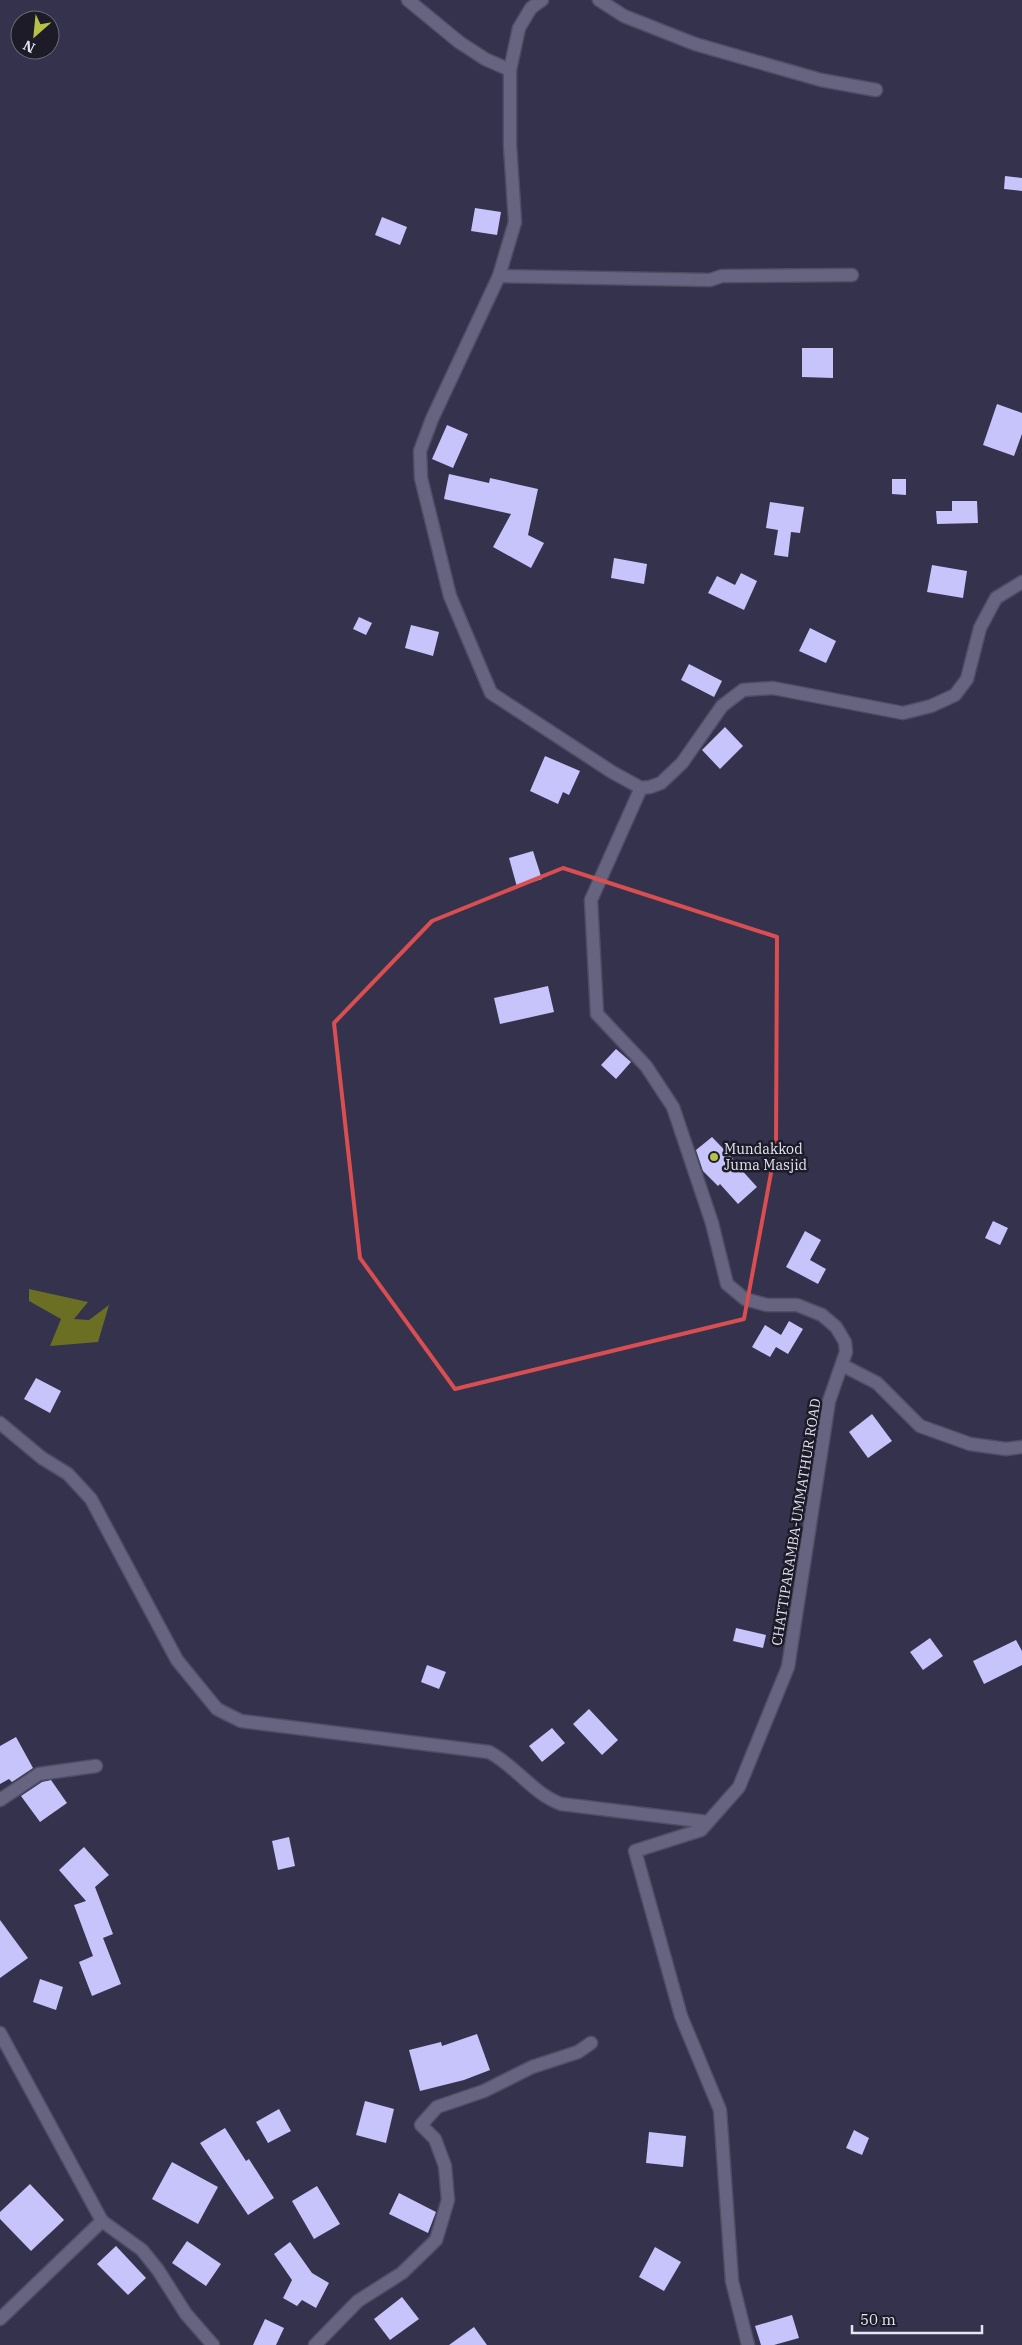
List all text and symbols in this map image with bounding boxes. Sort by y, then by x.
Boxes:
north arrow [10,10,60,60]
text: N [20,36,38,57]
place label: Mundakkod Juma Masjid [724,1140,808,1174]
marker: Mundakkod Juma Masjid [708,1151,720,1163]
street label: CHATTIPARAMBA-UMMATHUR ROAD [768,1397,824,1647]
scale bar [852,2302,982,2334]
text: 50 m [860,2310,896,2329]

